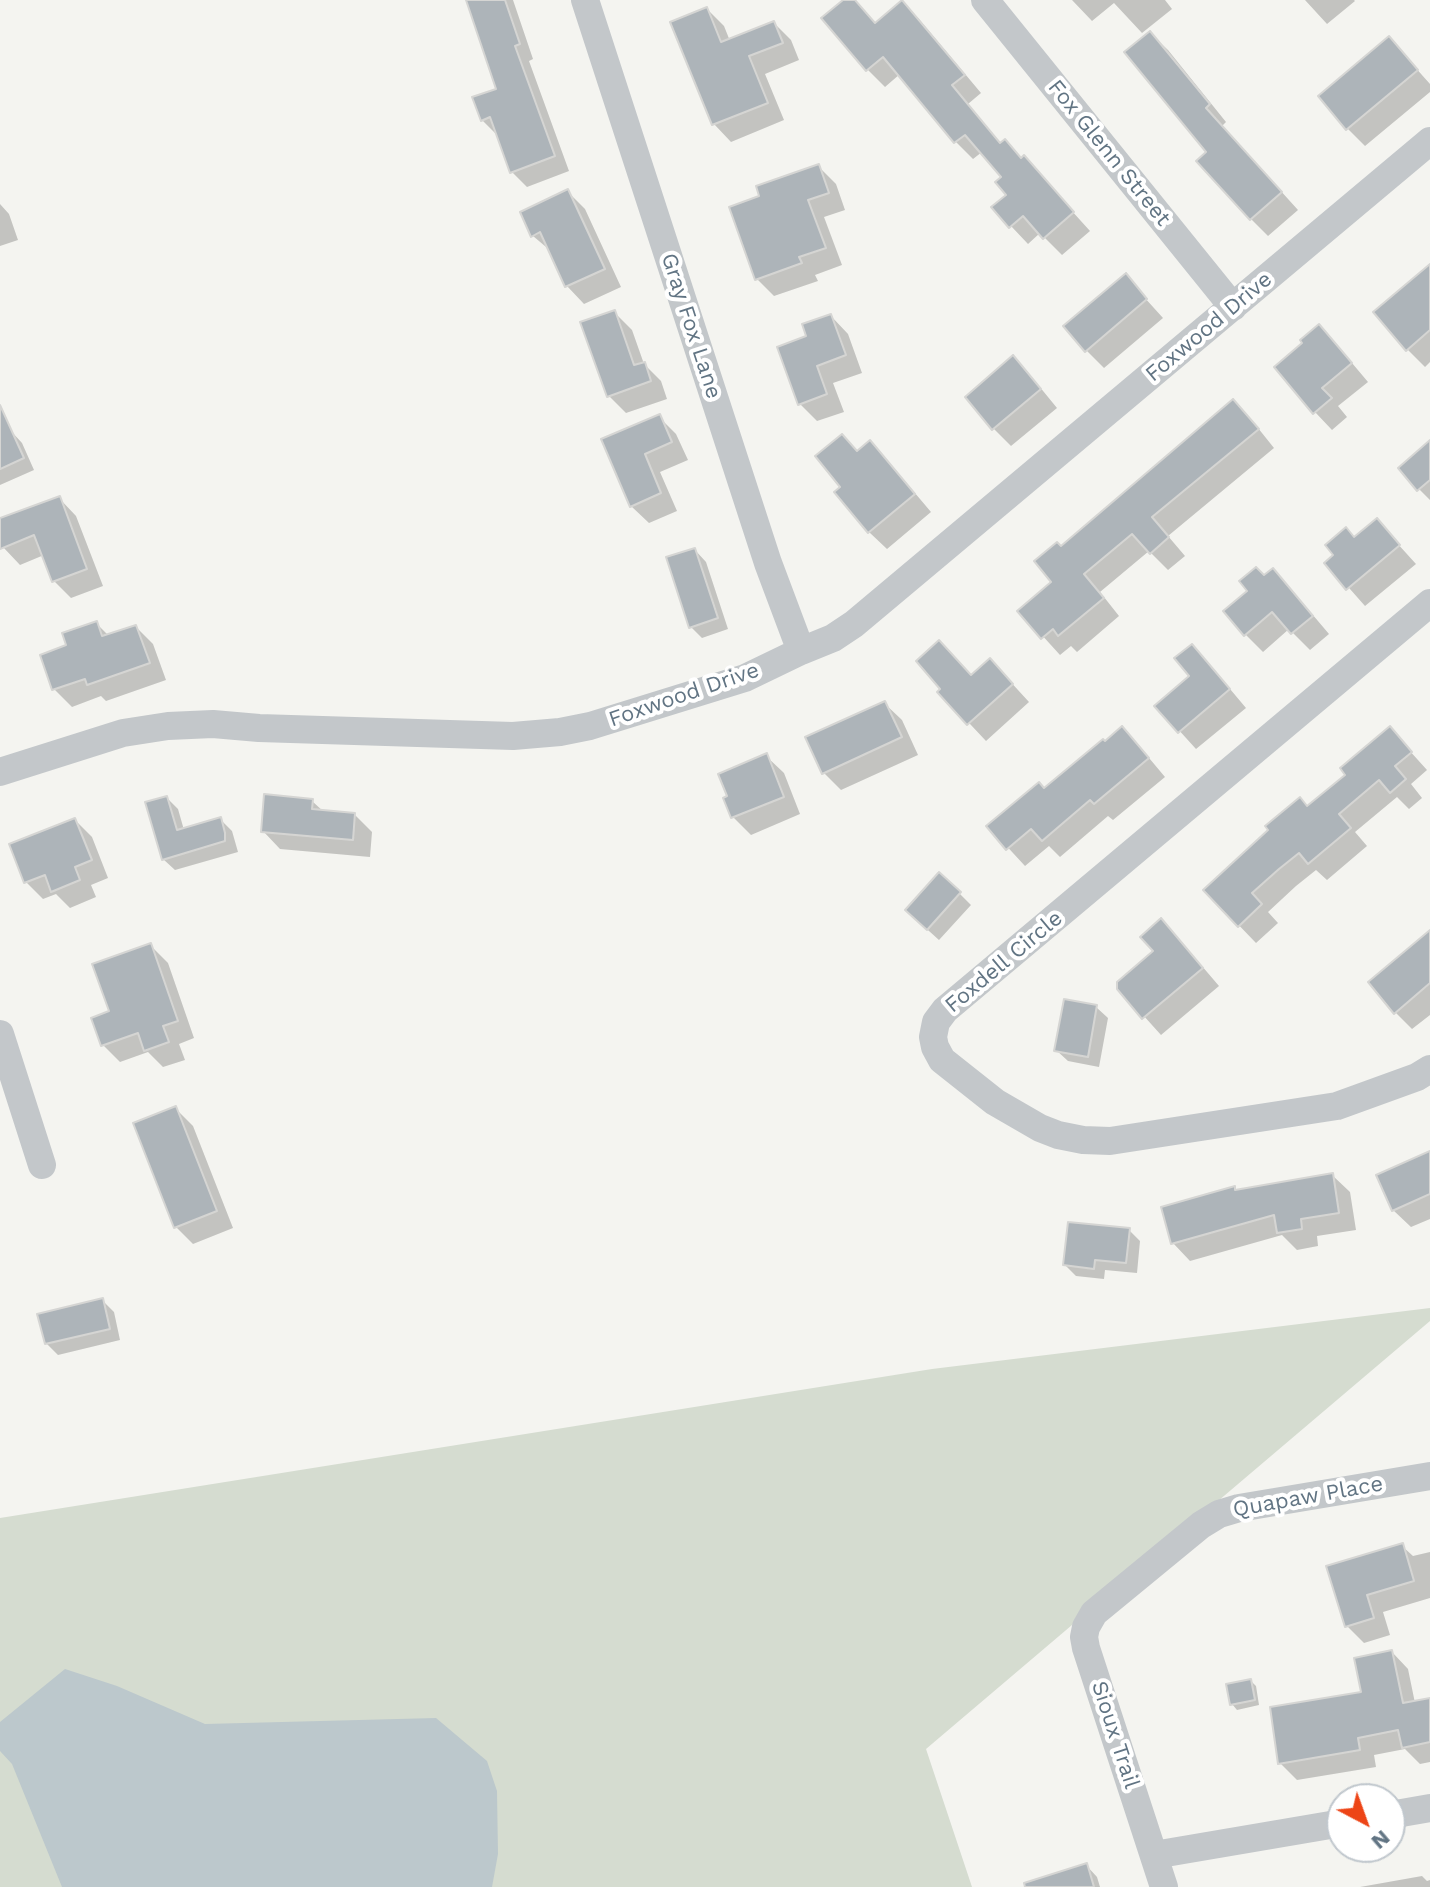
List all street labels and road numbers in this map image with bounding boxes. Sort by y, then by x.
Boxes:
street label: Fox Glenn Street [1042,75,1176,231]
street label: Gray Fox Lane [655,250,727,402]
street label: Foxwood Drive [1140,266,1278,388]
street label: Foxwood Drive [605,657,763,733]
street label: Foxdell Circle [940,905,1068,1019]
street label: Quapaw Place [1231,1471,1385,1523]
street label: Sioux Trail [1085,1678,1145,1792]

